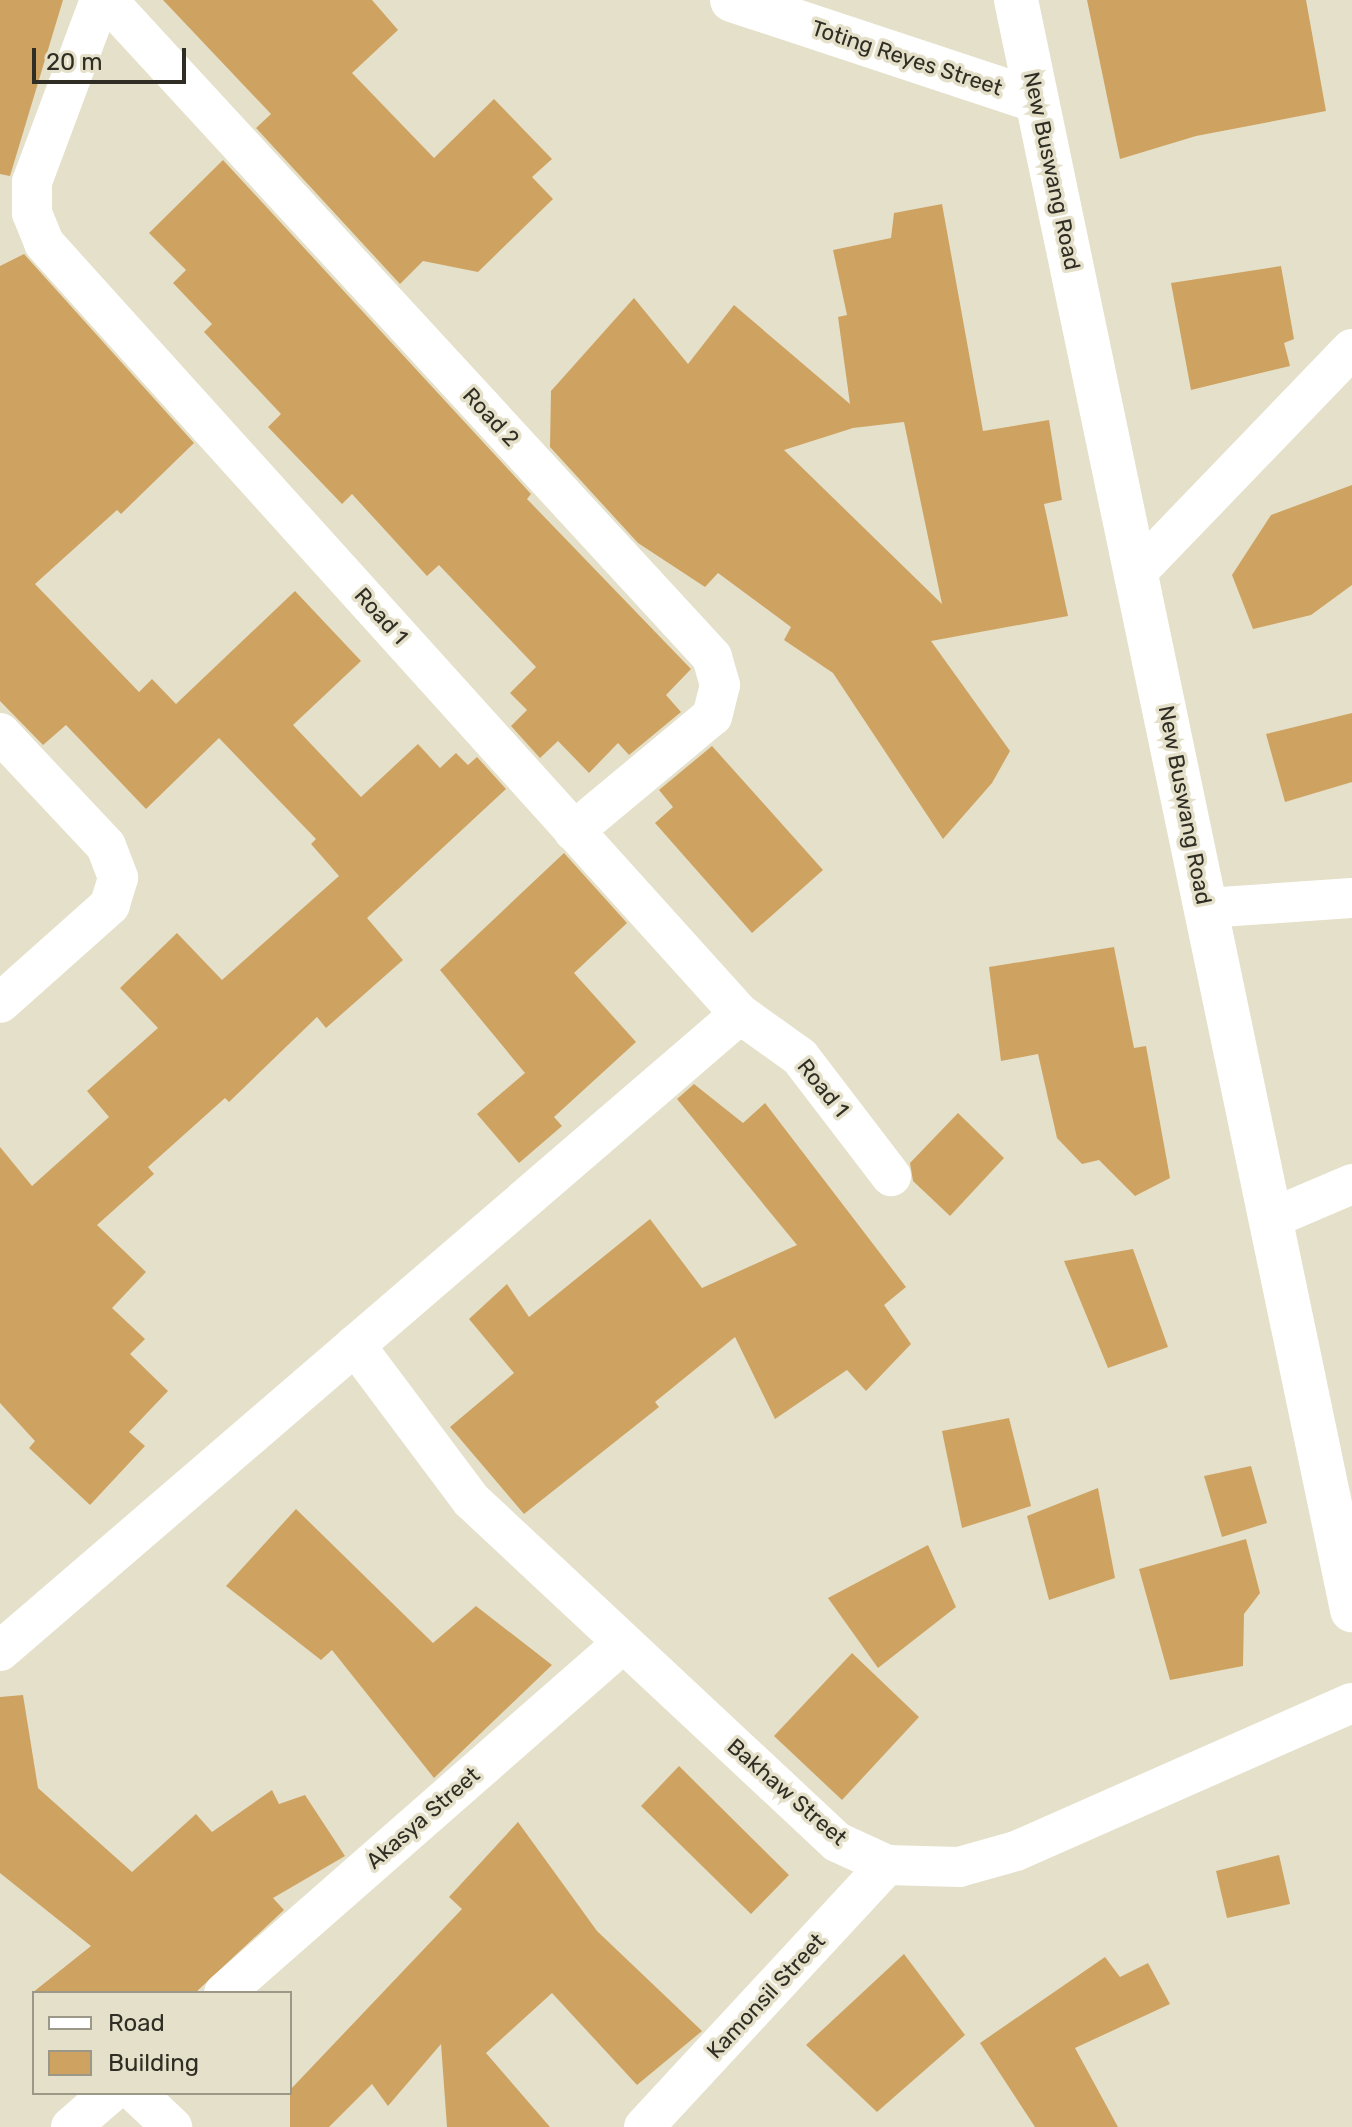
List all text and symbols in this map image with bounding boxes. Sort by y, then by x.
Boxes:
street label: Toting Reyes Street [808,15,1006,101]
scale bar [36,32,190,82]
text: 20 m [46,48,103,76]
street label: New Buswang Road [1018,69,1086,273]
street label: Road 2 [457,382,525,452]
street label: Road 1 [349,582,413,650]
street label: New Buswang Road [1153,703,1217,907]
street label: Road 1 [792,1054,854,1122]
street label: Bakhaw Street [722,1733,852,1851]
street label: Akasya Street [361,1762,485,1874]
street label: Kamonsil Street [701,1928,831,2064]
legend [32,1991,292,2095]
text: Road [108,2009,165,2037]
text: Building [108,2049,199,2077]

